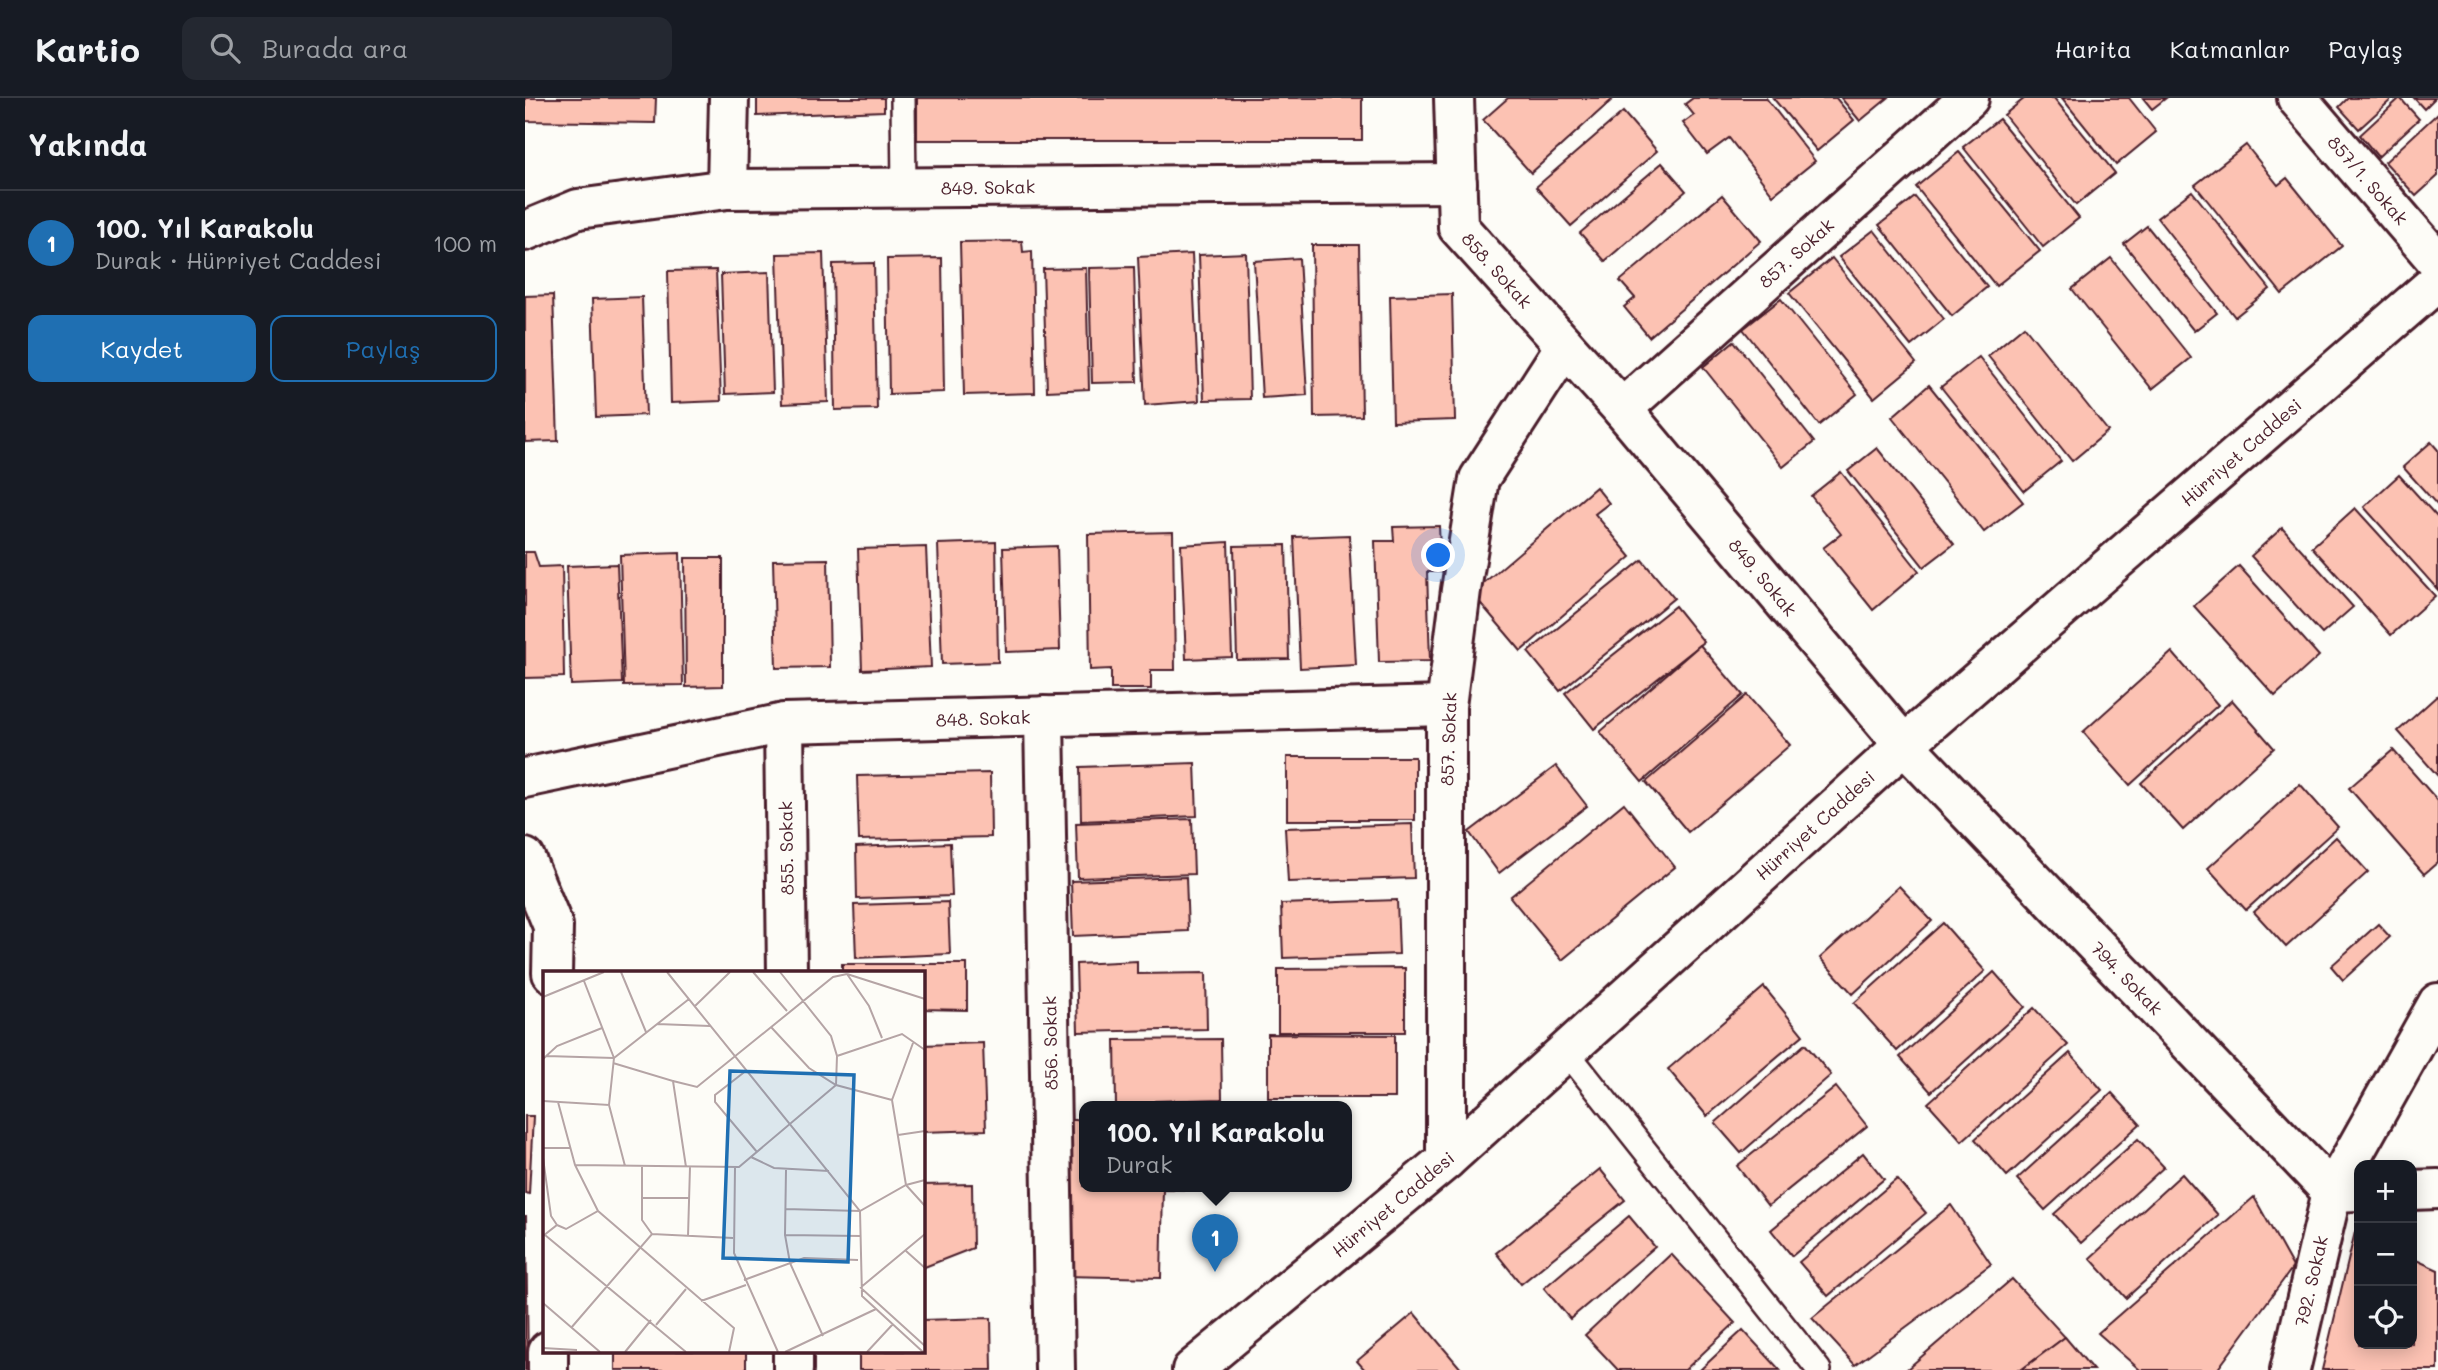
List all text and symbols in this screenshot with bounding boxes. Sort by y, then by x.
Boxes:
search box [182,17,672,80]
text: Kartio [35,27,140,70]
icon: search [206,29,244,67]
text: Burada ara [262,31,408,65]
text: Harita [2055,33,2132,64]
text: Katmanlar [2170,33,2290,64]
text: Paylaş [2328,33,2403,64]
text: Yakında [28,124,147,164]
street label: 857/1. Sokak [2322,130,2414,230]
street label: 849. Sokak [941,174,1035,200]
text: 100. Yıl Karakolu [95,211,314,245]
street label: 857. Sokak [1753,213,1839,293]
street label: 858. Sokak [1456,227,1538,313]
text: 1 [46,228,56,258]
text: 100 m [433,228,497,258]
text: Durak · Hürriyet Caddesi [95,245,381,275]
button: Kaydet [28,315,256,382]
button: Paylaş [270,315,497,382]
street label: Hürriyet Caddesi [2175,393,2307,511]
street label: 849. Sokak [1723,533,1803,621]
your location [1421,538,1455,572]
street label: 857. Sokak [1434,692,1462,786]
street label: 848. Sokak [935,704,1031,732]
street label: Hürriyet Caddesi [1750,765,1880,885]
street label: 855. Sokak [773,801,799,895]
street label: 794. Sokak [2086,936,2168,1020]
inset map [543,971,924,1352]
street label: 856. Sokak [1037,996,1063,1090]
popup [1079,1101,1352,1192]
text: 100. Yıl Karakolu [1106,1115,1325,1149]
street label: Hürriyet Caddesi [1327,1146,1459,1262]
text: Durak [1106,1149,1172,1179]
map controls [2354,1160,2417,1349]
button: + [2354,1160,2417,1223]
pin: 1 [1192,1214,1238,1272]
button: − [2354,1223,2417,1286]
street label: 792. Sokak [2289,1233,2333,1329]
button: locate [2354,1286,2417,1349]

